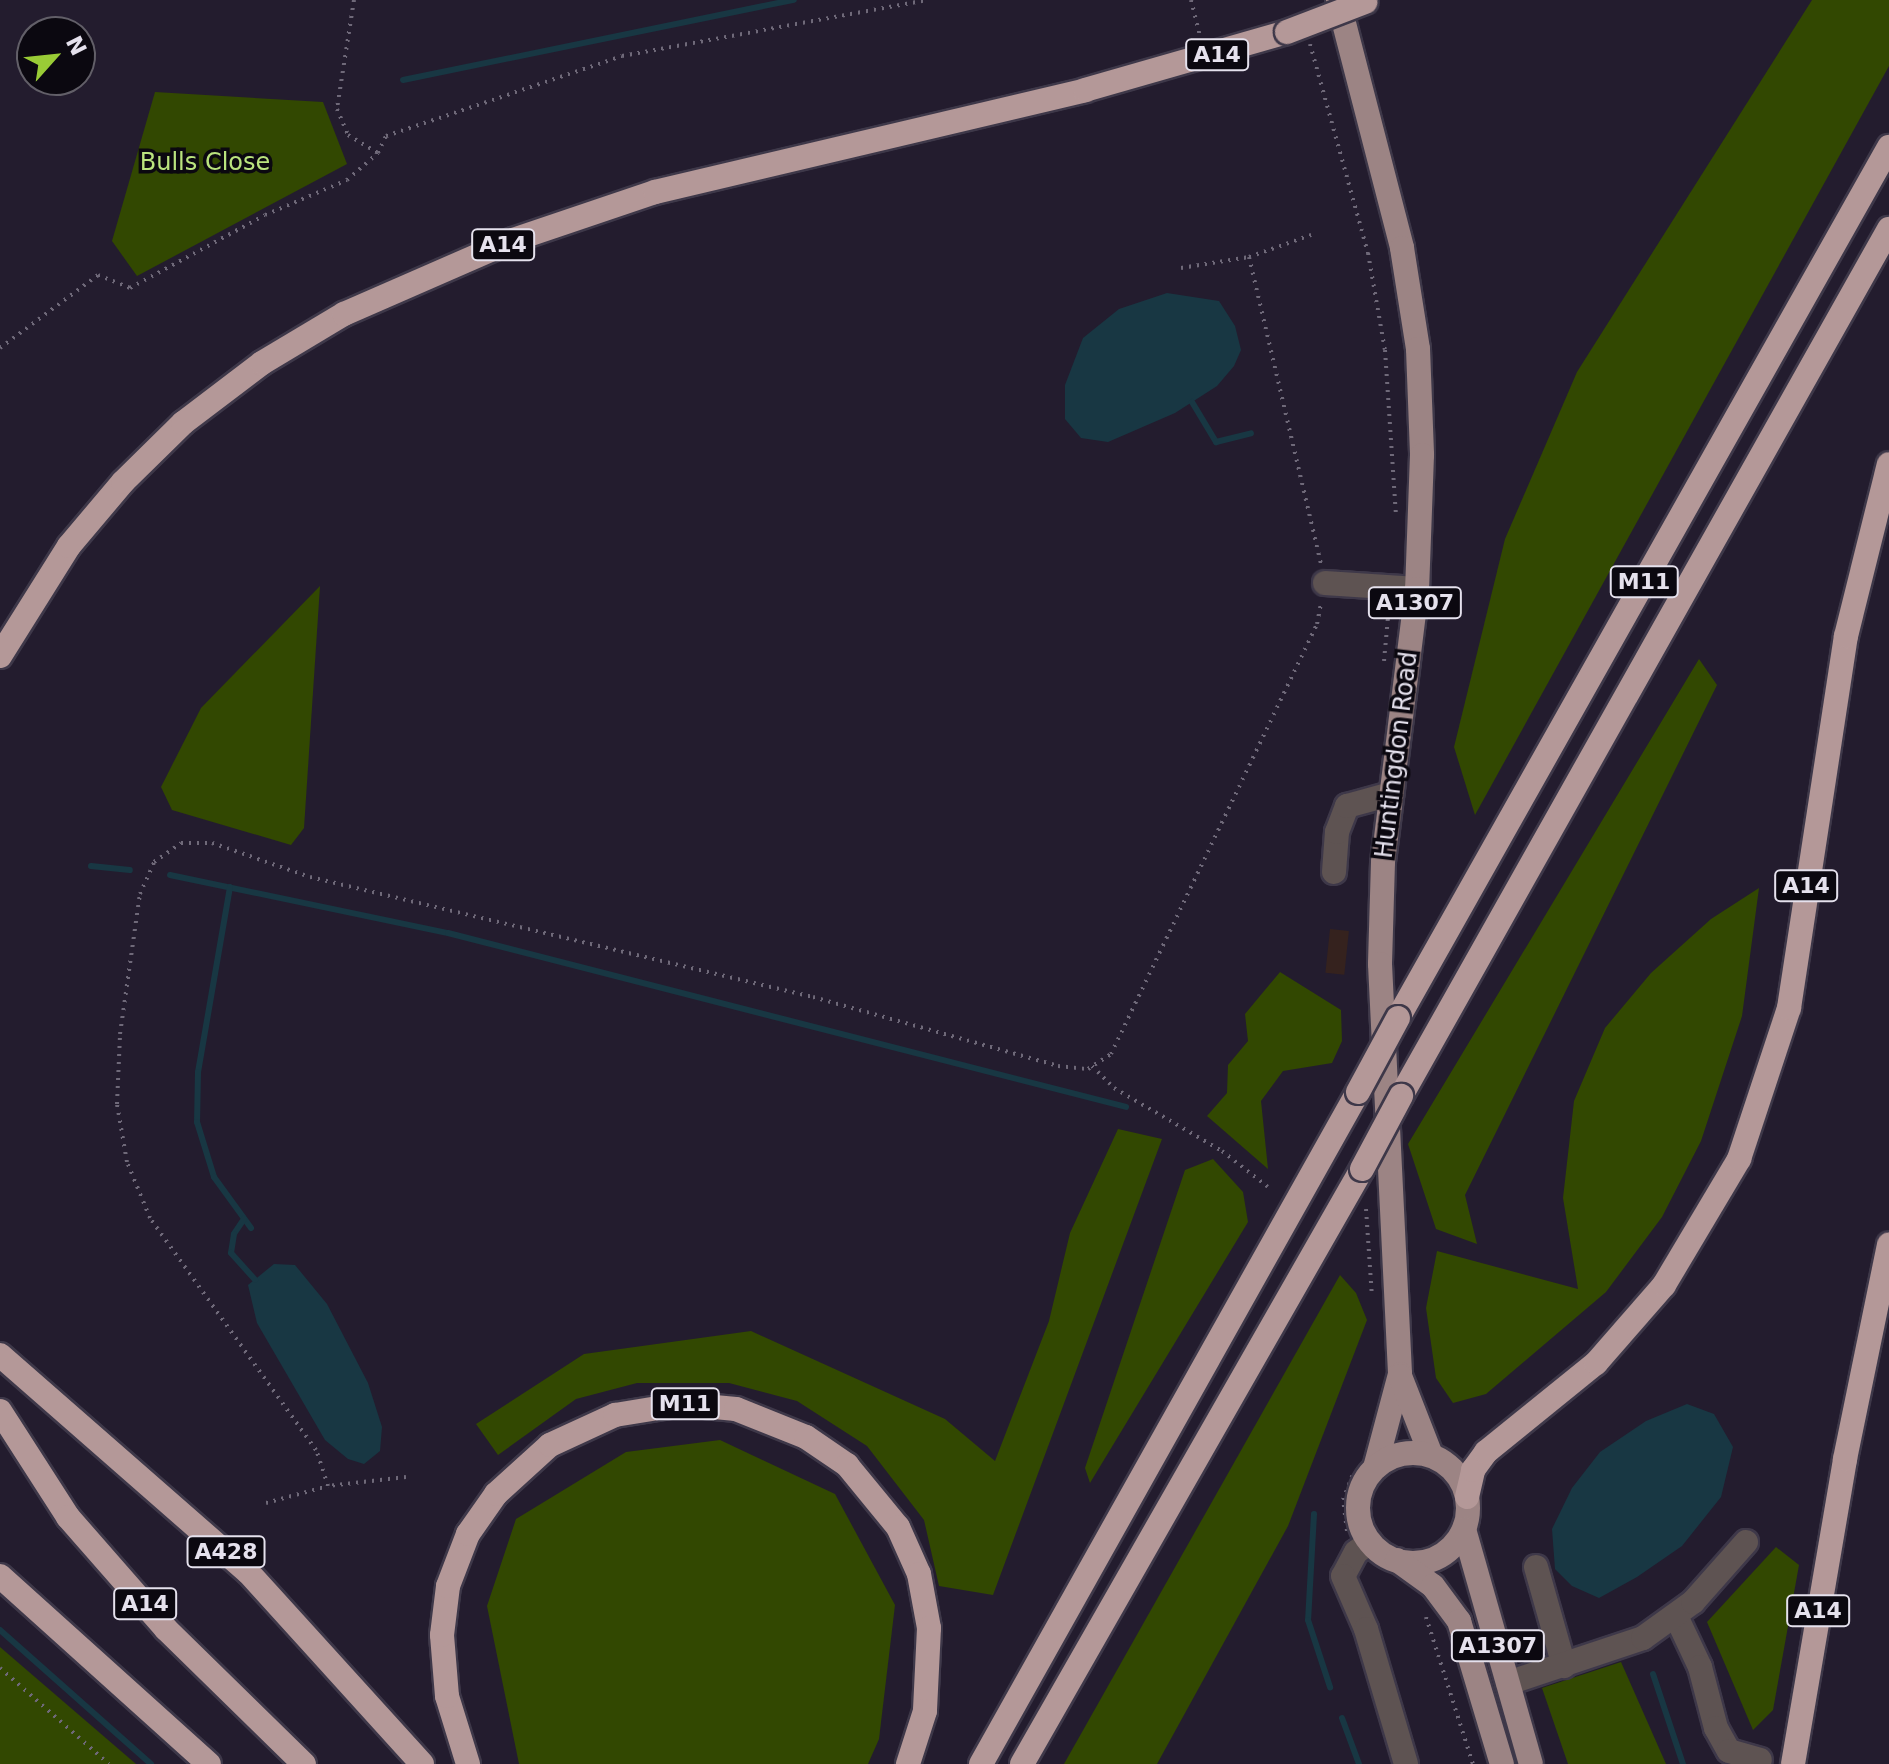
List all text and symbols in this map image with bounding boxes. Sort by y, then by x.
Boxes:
north arrow [16,16,96,96]
text: N [61,32,91,60]
road number: A14 [1185,37,1249,73]
park label: Bulls Close [140,149,270,177]
road number: A14 [471,227,535,263]
road number: M11 [1608,564,1680,600]
road number: A1307 [1367,585,1463,621]
street label: Huntingdon Road [1370,650,1424,860]
road number: A14 [1774,868,1838,904]
road number: M11 [649,1386,721,1422]
road number: A428 [186,1534,266,1570]
road number: A14 [113,1586,177,1622]
road number: A14 [1786,1593,1850,1629]
road number: A1307 [1450,1628,1546,1664]

